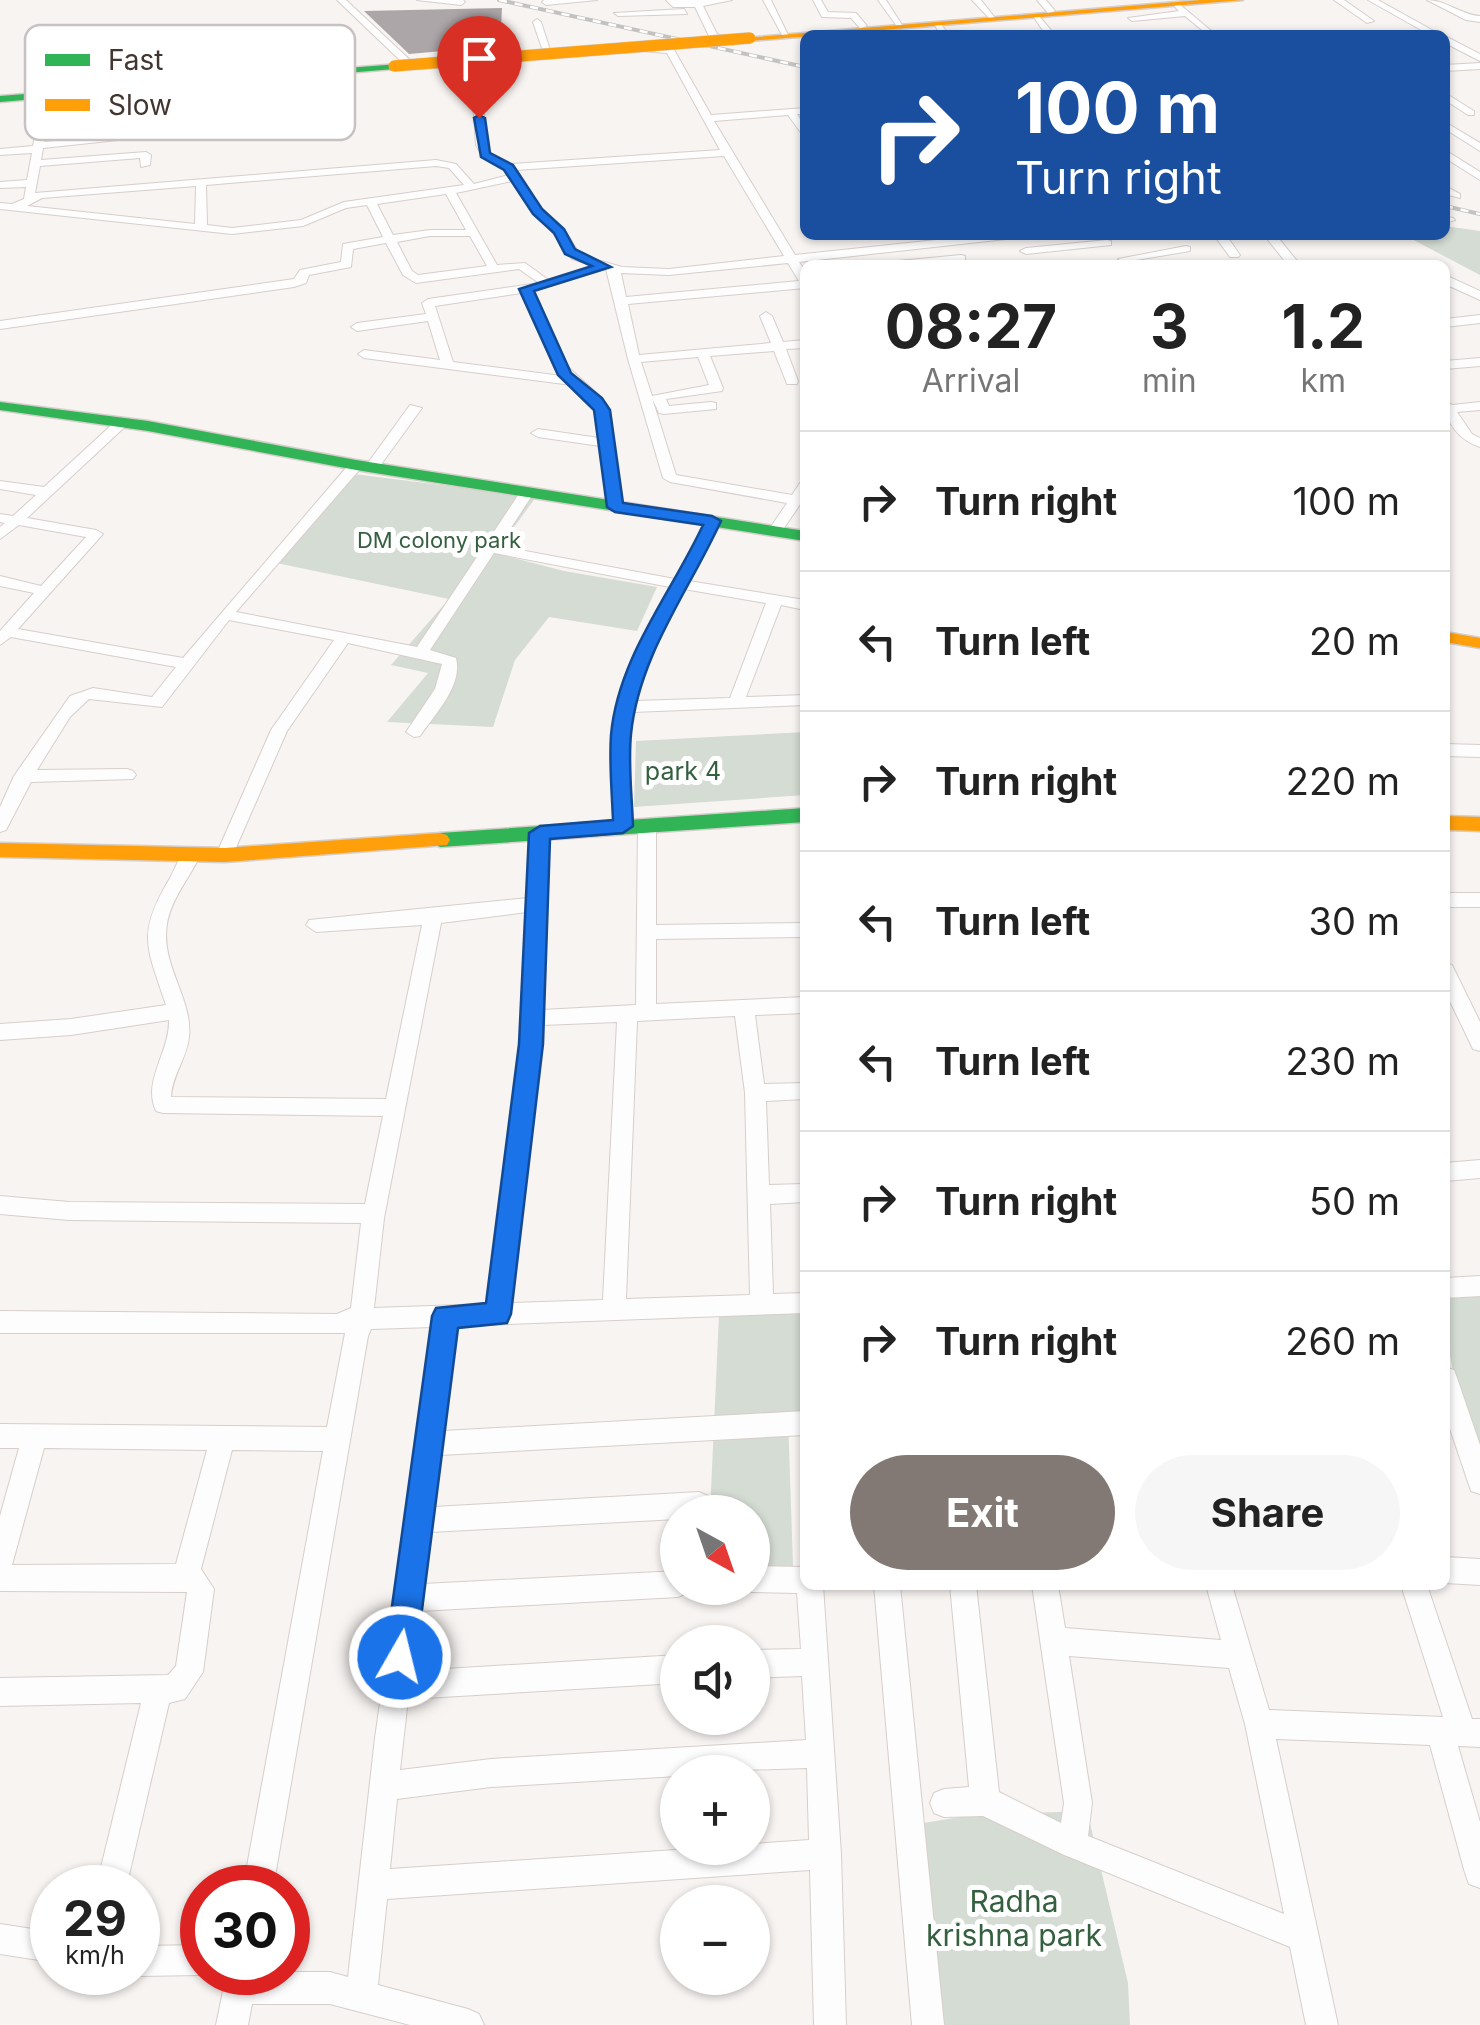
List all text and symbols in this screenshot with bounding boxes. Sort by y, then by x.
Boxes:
pin [437,16,522,119]
legend [25,25,355,140]
icon: arrive [452,31,507,86]
text: Fast [108,43,164,77]
text: 100 m [1015,65,1220,150]
icon: right [850,70,980,200]
text: Slow [108,88,172,122]
text: Turn right [1015,150,1222,205]
text: 08:27 [885,290,1057,362]
text: 3 [1150,290,1189,362]
text: 1.2 [1281,290,1365,362]
text: Arrival [922,361,1020,400]
text: min [1142,361,1197,400]
text: km [1300,361,1346,400]
icon: right [850,474,905,529]
text: Turn right [935,478,1117,524]
text: 100 m [1293,478,1400,524]
park label: DM colony park [357,527,521,553]
icon: left [850,614,905,669]
text: Turn left [935,618,1090,664]
text: 20 m [1309,618,1400,664]
icon: right [850,754,905,809]
park label: park 4 [645,756,721,786]
text: Turn right [935,758,1117,804]
text: 220 m [1286,758,1400,804]
icon: left [850,894,905,949]
text: Turn left [935,898,1090,944]
text: 30 m [1309,898,1400,944]
icon: left [850,1034,905,1089]
text: Turn left [935,1038,1090,1084]
text: 230 m [1285,1038,1400,1084]
icon: right [850,1174,905,1229]
text: Turn right [935,1178,1117,1224]
text: 50 m [1309,1178,1400,1224]
icon: right [850,1314,905,1369]
text: Turn right [935,1318,1117,1364]
text: 260 m [1285,1318,1400,1364]
button: Exit [850,1455,1115,1570]
button: Share [1135,1455,1400,1570]
north arrow [660,1495,770,1605]
map controls [660,1495,770,1995]
position arrow [348,1605,452,1709]
button: sound [660,1625,770,1735]
button: + [660,1755,770,1865]
speed limit sign: 30 [180,1865,310,1995]
park label: Radha krishna park [926,1883,1102,1953]
button: − [660,1885,770,1995]
text: 29 [63,1888,127,1948]
text: km/h [65,1940,125,1970]

